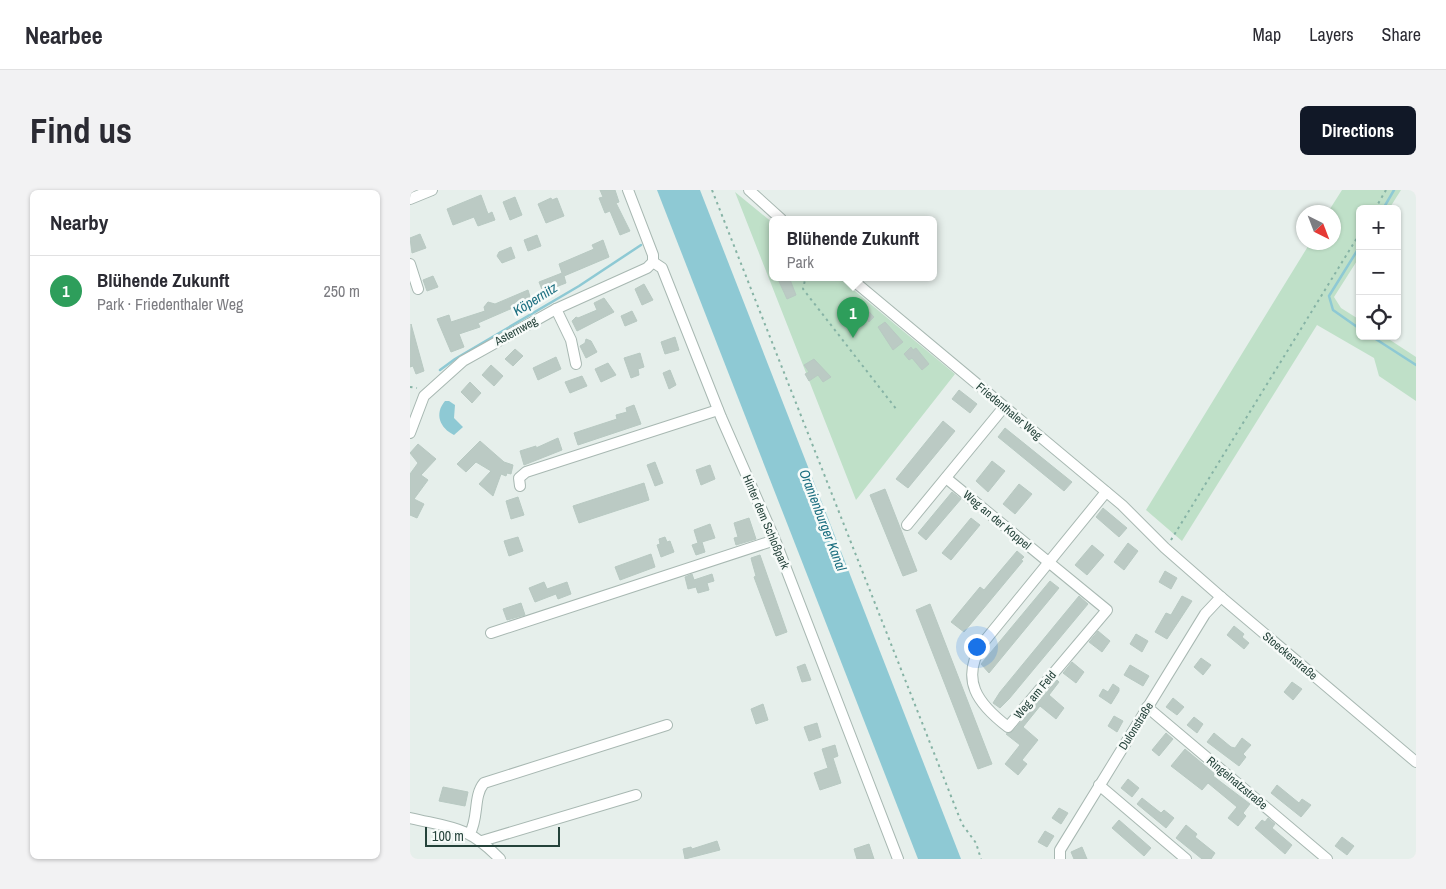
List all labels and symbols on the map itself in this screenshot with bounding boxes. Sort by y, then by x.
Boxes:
north arrow [1296,205,1341,250]
water label: Köpernitz [509,278,561,320]
pin: 1 [837,297,869,338]
street label: Asternweg [491,312,541,350]
street label: Friedenthaler Weg [973,379,1046,444]
water label: Oranienburger Kanal [795,467,851,574]
street label: Hinter dem Schloßpark [739,472,793,572]
street label: Weg an der Koppel [960,487,1034,553]
street label: Stoeckerstraße [1259,628,1321,684]
your location [964,634,990,660]
street label: Weg am Feld [1010,668,1060,722]
street label: Dulonstraße [1115,699,1157,753]
street label: Ringelnatzstraße [1203,753,1271,813]
scale bar [425,824,560,847]

